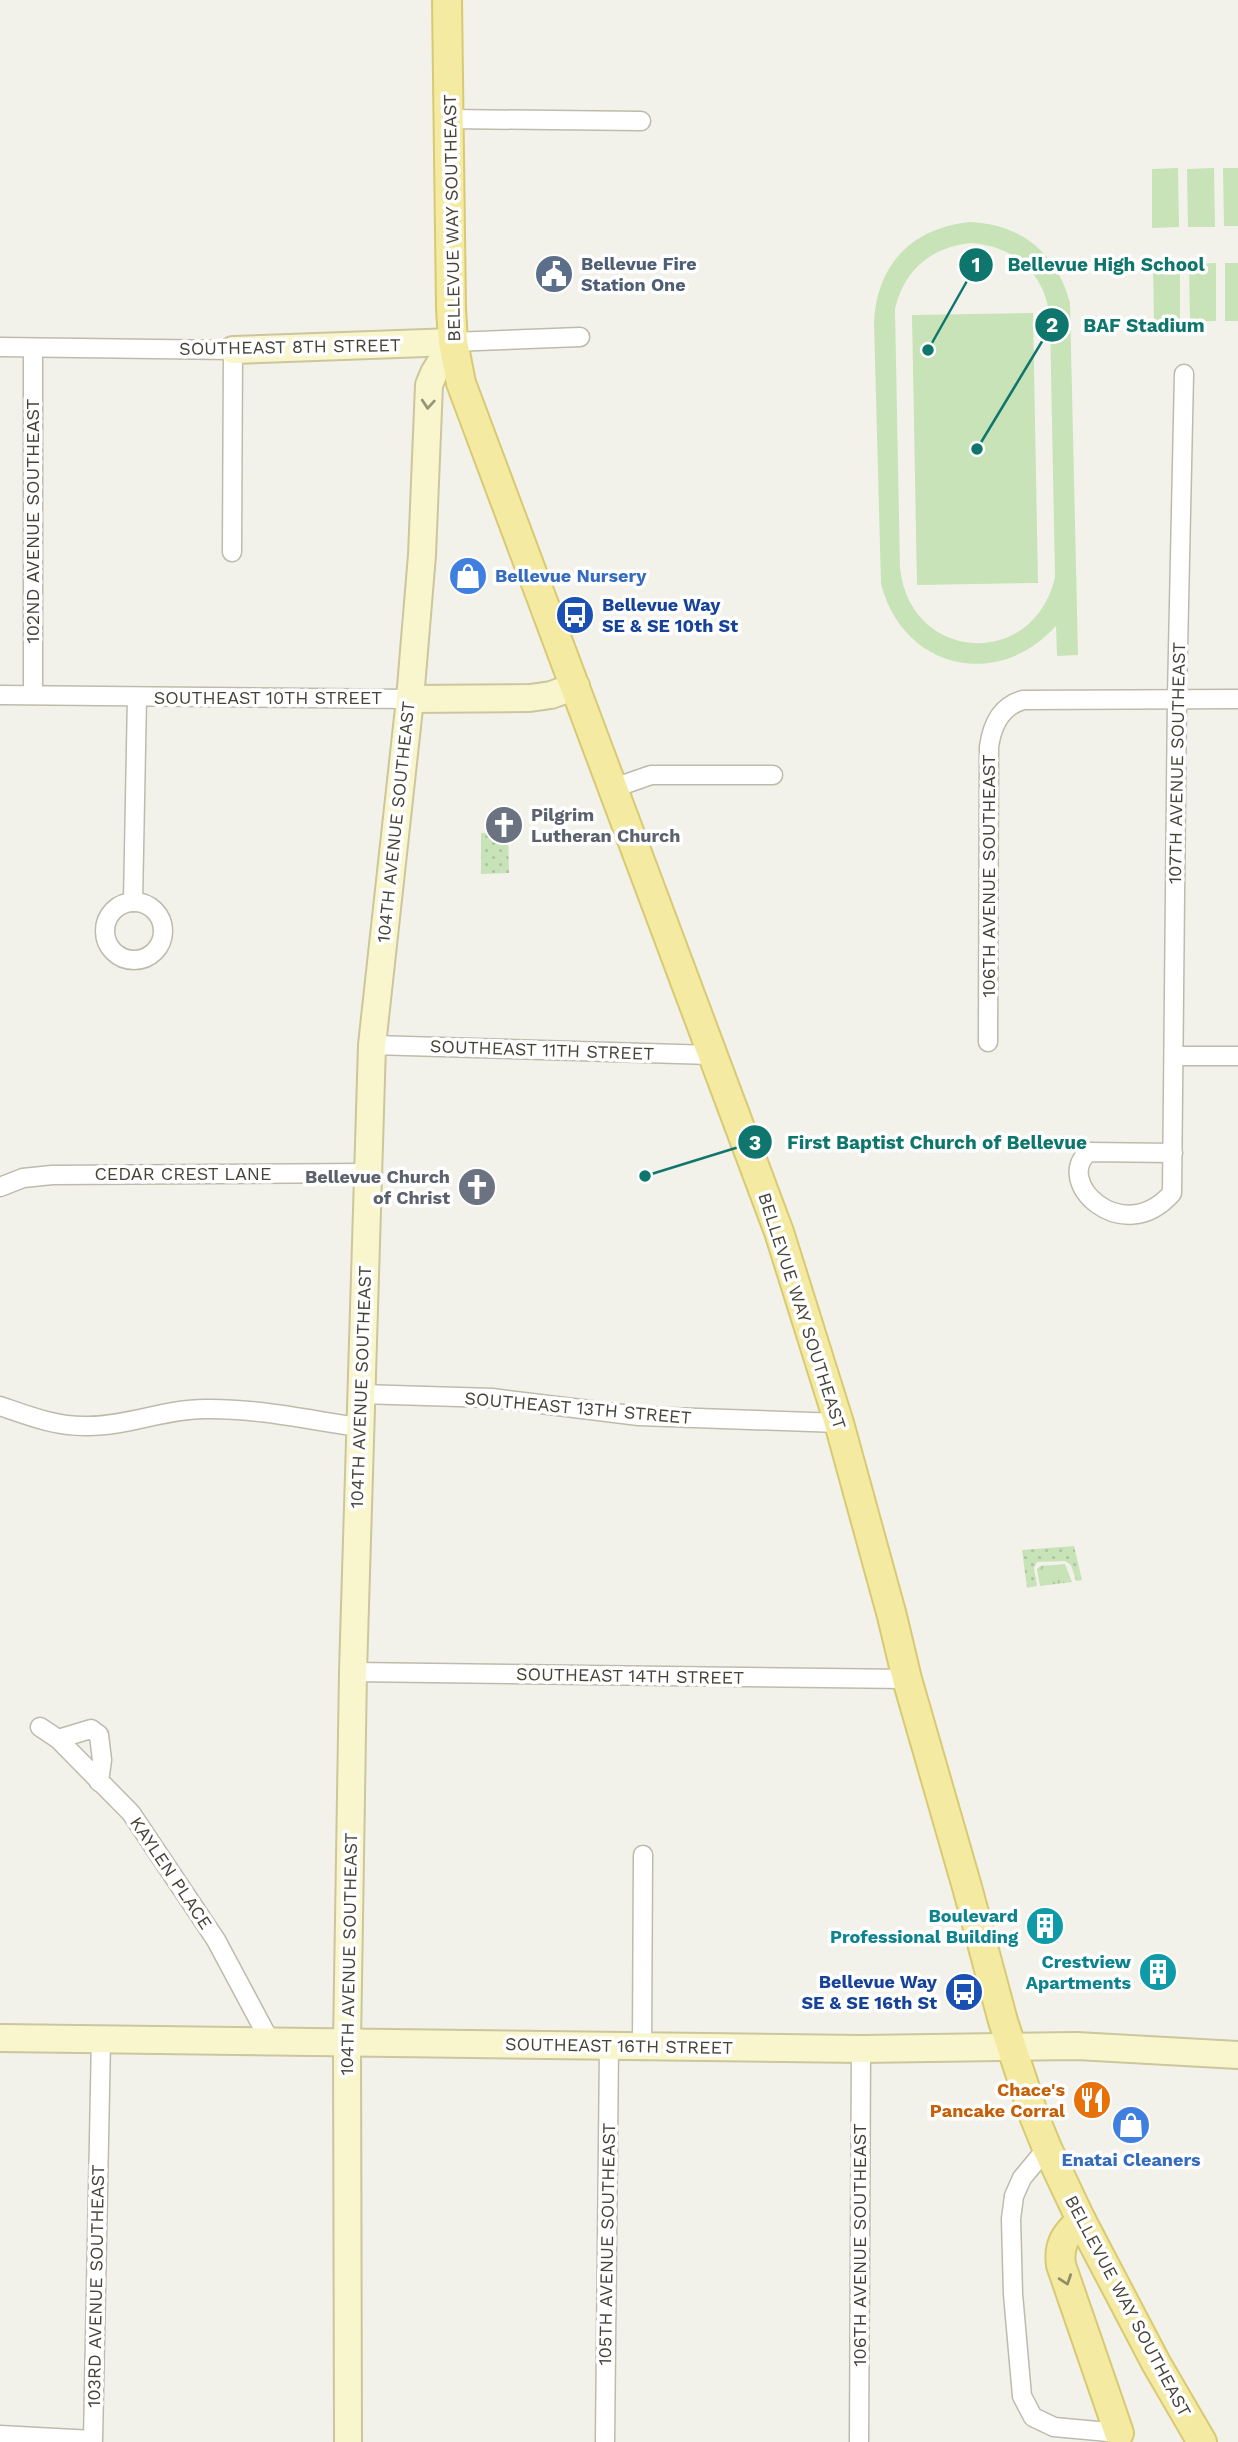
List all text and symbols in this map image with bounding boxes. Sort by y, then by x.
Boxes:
street label: BELLEVUE WAY SOUTHEAST [439,94,464,342]
callout: Bellevue High School [958,245,1219,285]
text: 1 [971,252,981,277]
public building icon: Bellevue Fire Station One [533,253,575,295]
place label: Bellevue Fire Station One [581,253,697,295]
text: Bellevue High School [1007,253,1205,276]
callout: BAF Stadium [1034,305,1219,345]
text: 2 [1046,312,1058,337]
text: BAF Stadium [1083,314,1205,337]
street label: SOUTHEAST 8TH STREET [179,334,401,359]
street label: 102ND AVENUE SOUTHEAST [22,398,43,643]
one-way arrow [421,399,436,410]
shop icon: Bellevue Nursery [447,555,489,597]
place label: Bellevue Nursery [495,565,647,586]
bus stop icon: Bellevue Way SE & SE 10th St [554,594,596,636]
place label: Bellevue Way SE & SE 10th St [602,594,738,636]
street label: 107TH AVENUE SOUTHEAST [1164,642,1189,884]
street label: SOUTHEAST 10TH STREET [154,687,382,708]
street label: 104TH AVENUE SOUTHEAST [372,700,419,944]
street label: 106TH AVENUE SOUTHEAST [978,754,999,998]
church icon: Pilgrim Lutheran Church [483,804,525,846]
place label: Pilgrim Lutheran Church [531,804,680,846]
street label: SOUTHEAST 11TH STREET [430,1035,655,1064]
callout: First Baptist Church of Bellevue [738,1122,1101,1162]
text: 3 [749,1130,761,1155]
text: First Baptist Church of Bellevue [787,1131,1087,1154]
street label: CEDAR CREST LANE [94,1163,272,1184]
place label: Bellevue Church of Christ [305,1166,450,1208]
church icon: Bellevue Church of Christ [456,1166,498,1208]
street label: BELLEVUE WAY SOUTHEAST [754,1190,851,1432]
street label: 104TH AVENUE SOUTHEAST [346,1265,375,1509]
street label: SOUTHEAST 13TH STREET [464,1387,692,1428]
street label: SOUTHEAST 14TH STREET [516,1663,744,1688]
street label: KAYLEN PLACE [126,1812,217,1933]
street label: 104TH AVENUE SOUTHEAST [336,1832,361,2076]
place label: Boulevard Professional Building [830,1905,1019,1947]
building icon: Boulevard Professional Building [1024,1905,1066,1947]
place label: Crestview Apartments [1026,1951,1132,1993]
building icon: Crestview Apartments [1137,1951,1179,1993]
place label: Bellevue Way SE & SE 16th St [801,1971,938,2013]
bus stop icon: Bellevue Way SE & SE 16th St [943,1971,985,2013]
street label: SOUTHEAST 16TH STREET [505,2033,733,2058]
place label: Chace's Pancake Corral [930,2079,1065,2121]
restaurant icon: Chace's Pancake Corral [1071,2079,1113,2121]
shop icon: Enatai Cleaners [1110,2104,1152,2146]
street label: 105TH AVENUE SOUTHEAST [594,2122,619,2365]
street label: 106TH AVENUE SOUTHEAST [849,2123,870,2367]
place label: Enatai Cleaners [1061,2149,1201,2170]
street label: 103RD AVENUE SOUTHEAST [83,2164,108,2408]
street label: BELLEVUE WAY SOUTHEAST [1061,2191,1196,2420]
one-way arrow [1058,2273,1072,2285]

